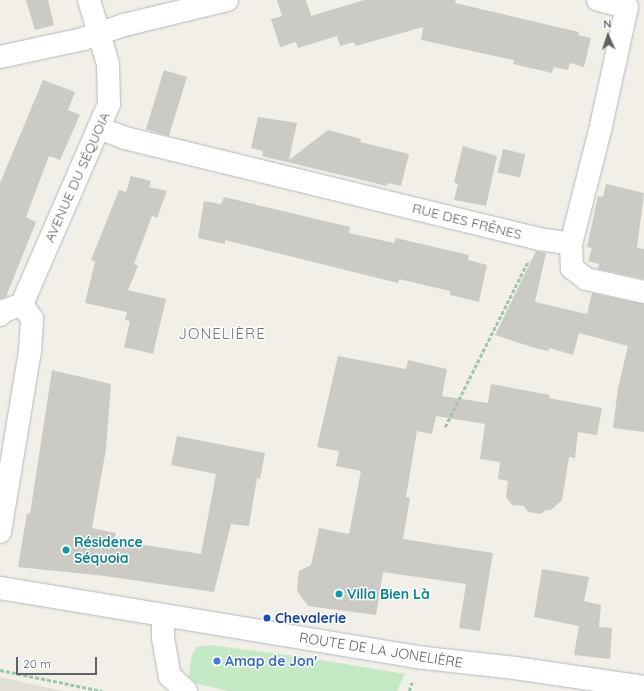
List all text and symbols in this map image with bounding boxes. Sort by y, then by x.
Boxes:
north arrow [588,16,628,56]
text: N [603,17,612,31]
street label: AVENUE DU SÉQUOIA [41,109,113,245]
street label: RUE DES FRÊNES [411,199,523,243]
district label: JONELIÈRE [178,325,266,343]
place label: Résidence Séquoia [74,534,143,566]
marker: Résidence Séquoia [61,545,71,555]
place label: Villa Bien Là [347,586,430,602]
marker: Villa Bien Là [334,589,344,599]
place label: Chevalerie [275,610,346,626]
marker: Chevalerie [262,613,272,623]
street label: ROUTE DE LA JONELIÈRE [298,629,464,671]
scale bar [18,649,99,675]
place label: Amap de Jon' [225,653,317,669]
text: 20 m [23,656,51,671]
marker: Amap de Jon' [212,656,222,666]

